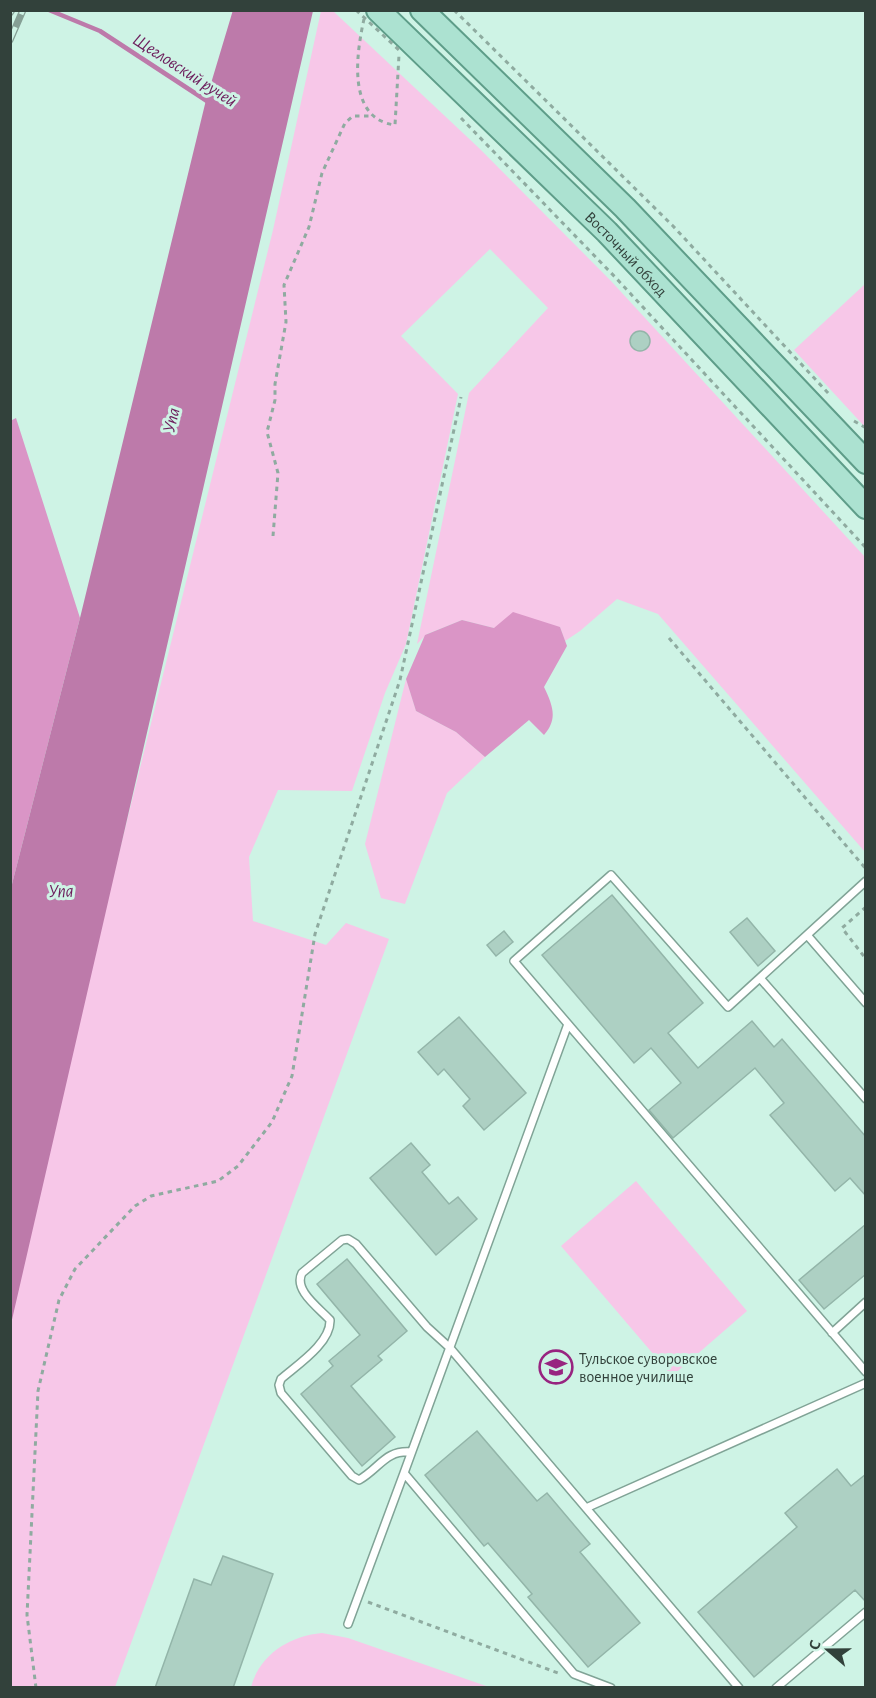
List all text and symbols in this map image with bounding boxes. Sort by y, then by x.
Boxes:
water label: Щегловский ручей [129,31,239,111]
street label: Восточный обход [582,209,670,300]
water label: Упа [160,406,184,434]
water label: Упа [48,883,74,901]
school or university icon: Тульское суворовское военное училище [538,1349,574,1385]
place label: Тульское суворовское военное училище [579,1351,717,1386]
north arrow [798,1620,858,1680]
text: С [806,1638,824,1652]

